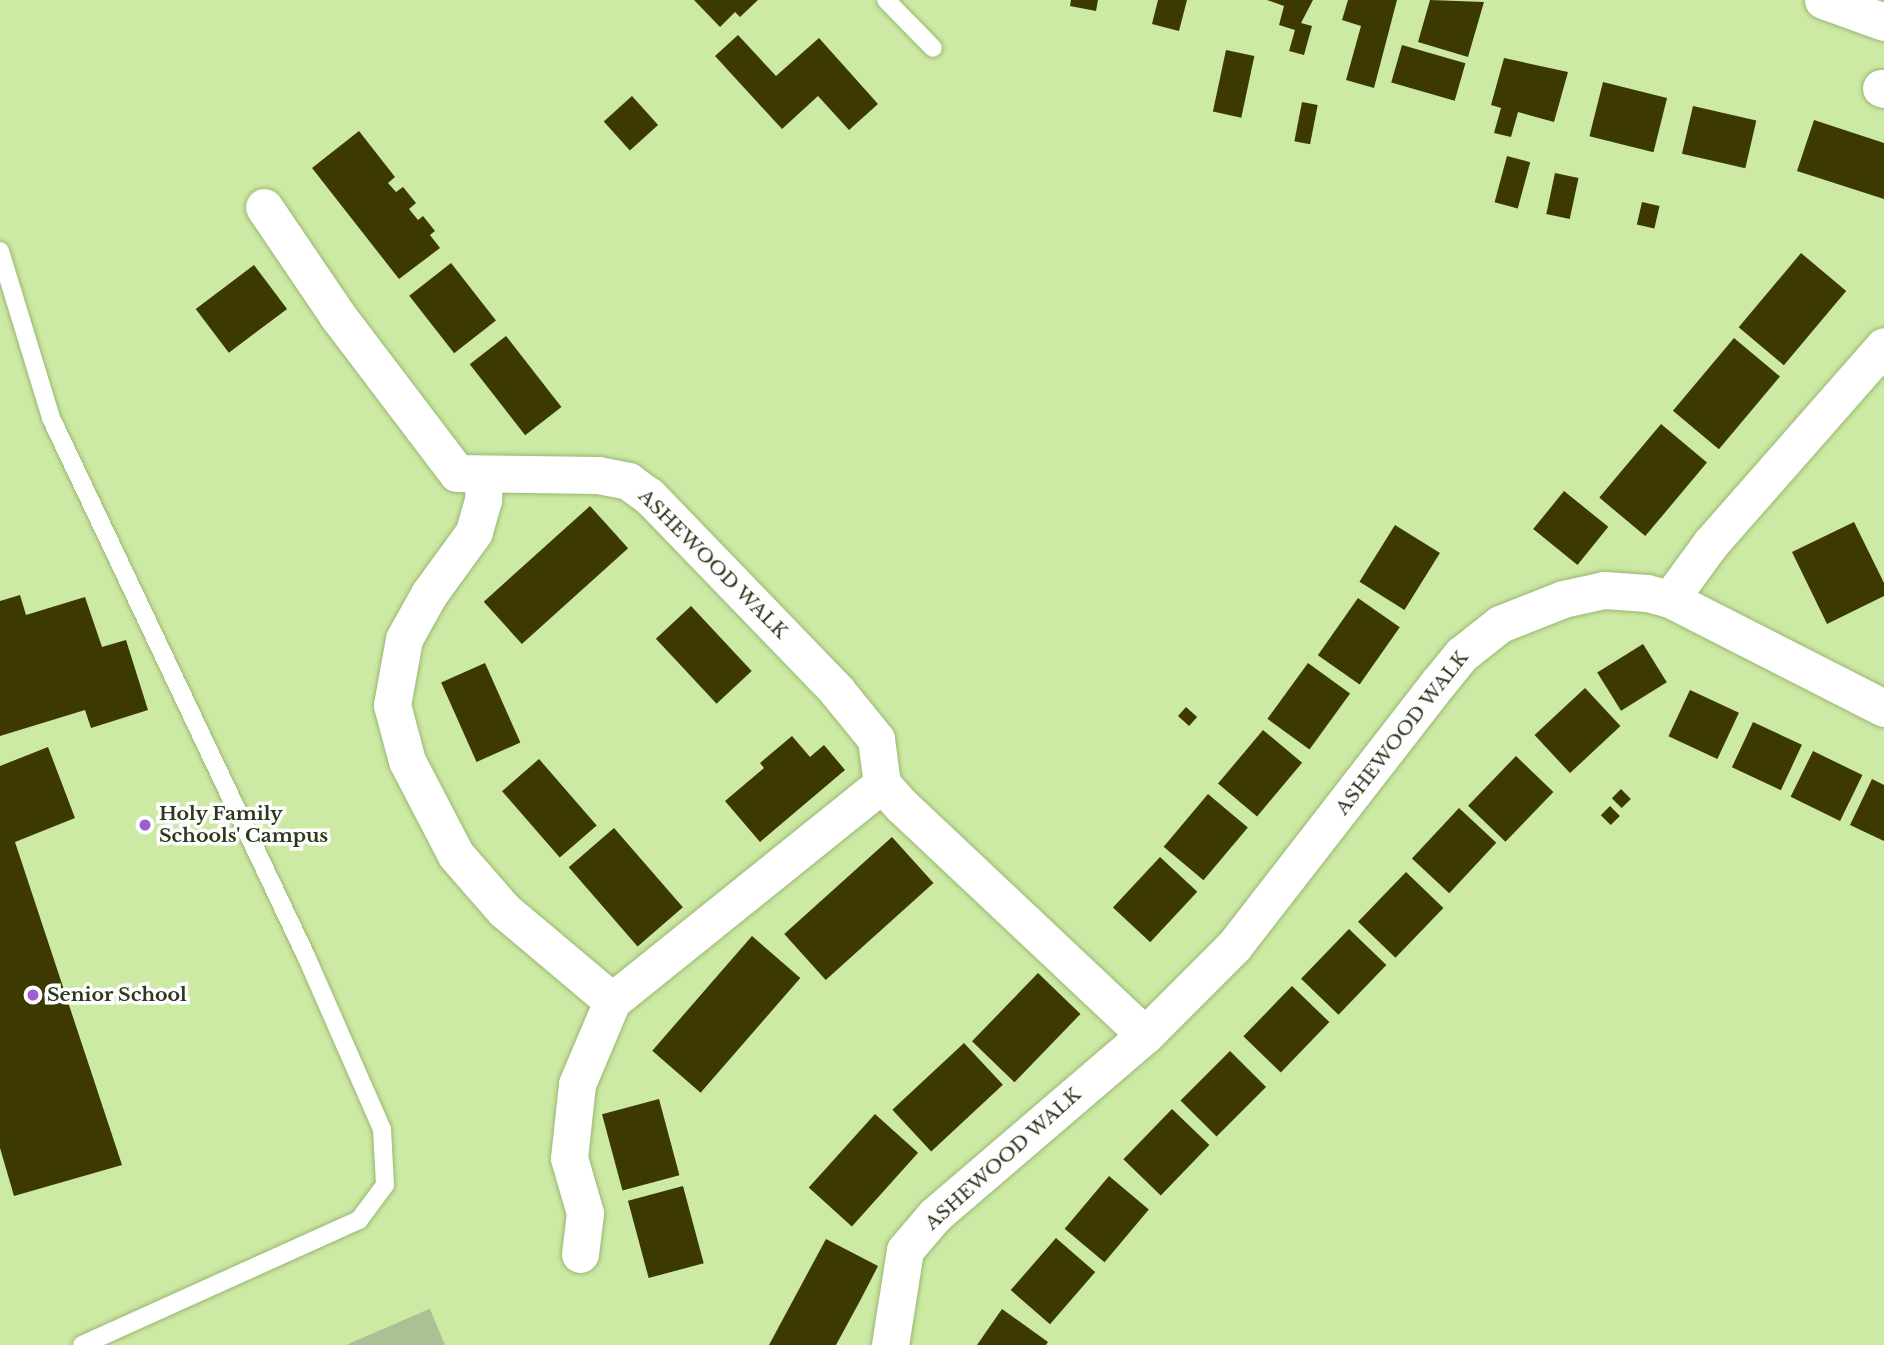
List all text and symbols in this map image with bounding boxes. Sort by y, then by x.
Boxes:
street label: ASHEWOOD WALK [633,484,793,644]
street label: ASHEWOOD WALK [1331,646,1473,820]
place label: Holy Family Schools' Campus [159,803,329,847]
marker: Holy Family Schools' Campus [137,817,153,833]
place label: Senior School [47,984,187,1006]
marker: Senior School [25,987,41,1003]
street label: ASHEWOOD WALK [920,1083,1086,1235]

